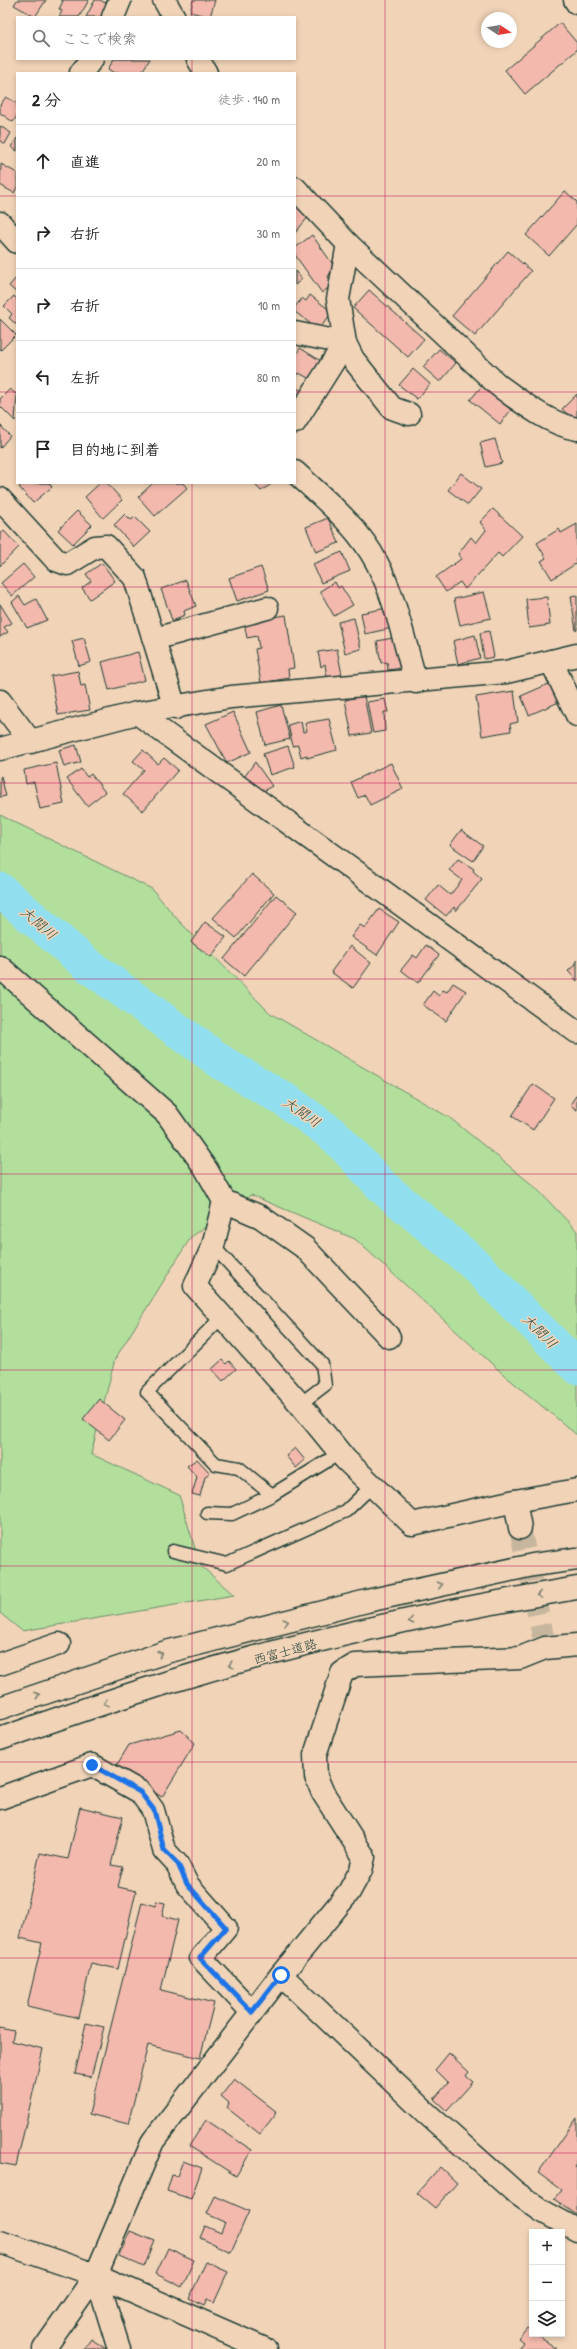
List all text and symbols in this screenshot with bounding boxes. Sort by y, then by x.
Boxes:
north arrow [481,12,517,48]
search box [16,16,296,60]
icon: search [30,27,52,49]
text: ここで検索 [62,28,137,49]
text: 2 分 [32,88,61,111]
text: 徒歩 · 140 m [218,90,280,108]
icon: ahead [32,150,54,172]
text: 直進 [70,151,100,172]
text: 20 m [256,152,280,170]
icon: right [32,222,54,244]
text: 右折 [70,223,100,244]
text: 30 m [257,224,280,242]
icon: right [32,294,54,316]
text: 右折 [70,295,100,316]
text: 10 m [258,296,280,314]
icon: left [32,366,54,388]
text: 左折 [70,367,100,388]
text: 80 m [257,368,280,386]
icon: arrive [32,438,54,460]
text: 目的地に到着 [70,439,160,460]
water label: 大間川 [17,902,61,944]
water label: 大間川 [280,1092,325,1131]
water label: 大間川 [519,1309,562,1352]
one-way arrow [437,1582,443,1590]
one-way arrow [535,1590,542,1599]
one-way arrow [408,1616,414,1624]
one-way arrow [283,1618,289,1626]
street label: 西富士道路 [251,1634,319,1668]
one-way arrow [157,1650,164,1659]
one-way arrow [227,1660,234,1669]
one-way arrow [33,1692,40,1700]
one-way arrow [103,1698,110,1706]
route end [83,1756,101,1774]
route start [272,1966,290,1984]
map controls [529,2229,565,2337]
button: + [529,2229,565,2265]
button: − [529,2265,565,2301]
button: layers [529,2301,565,2337]

